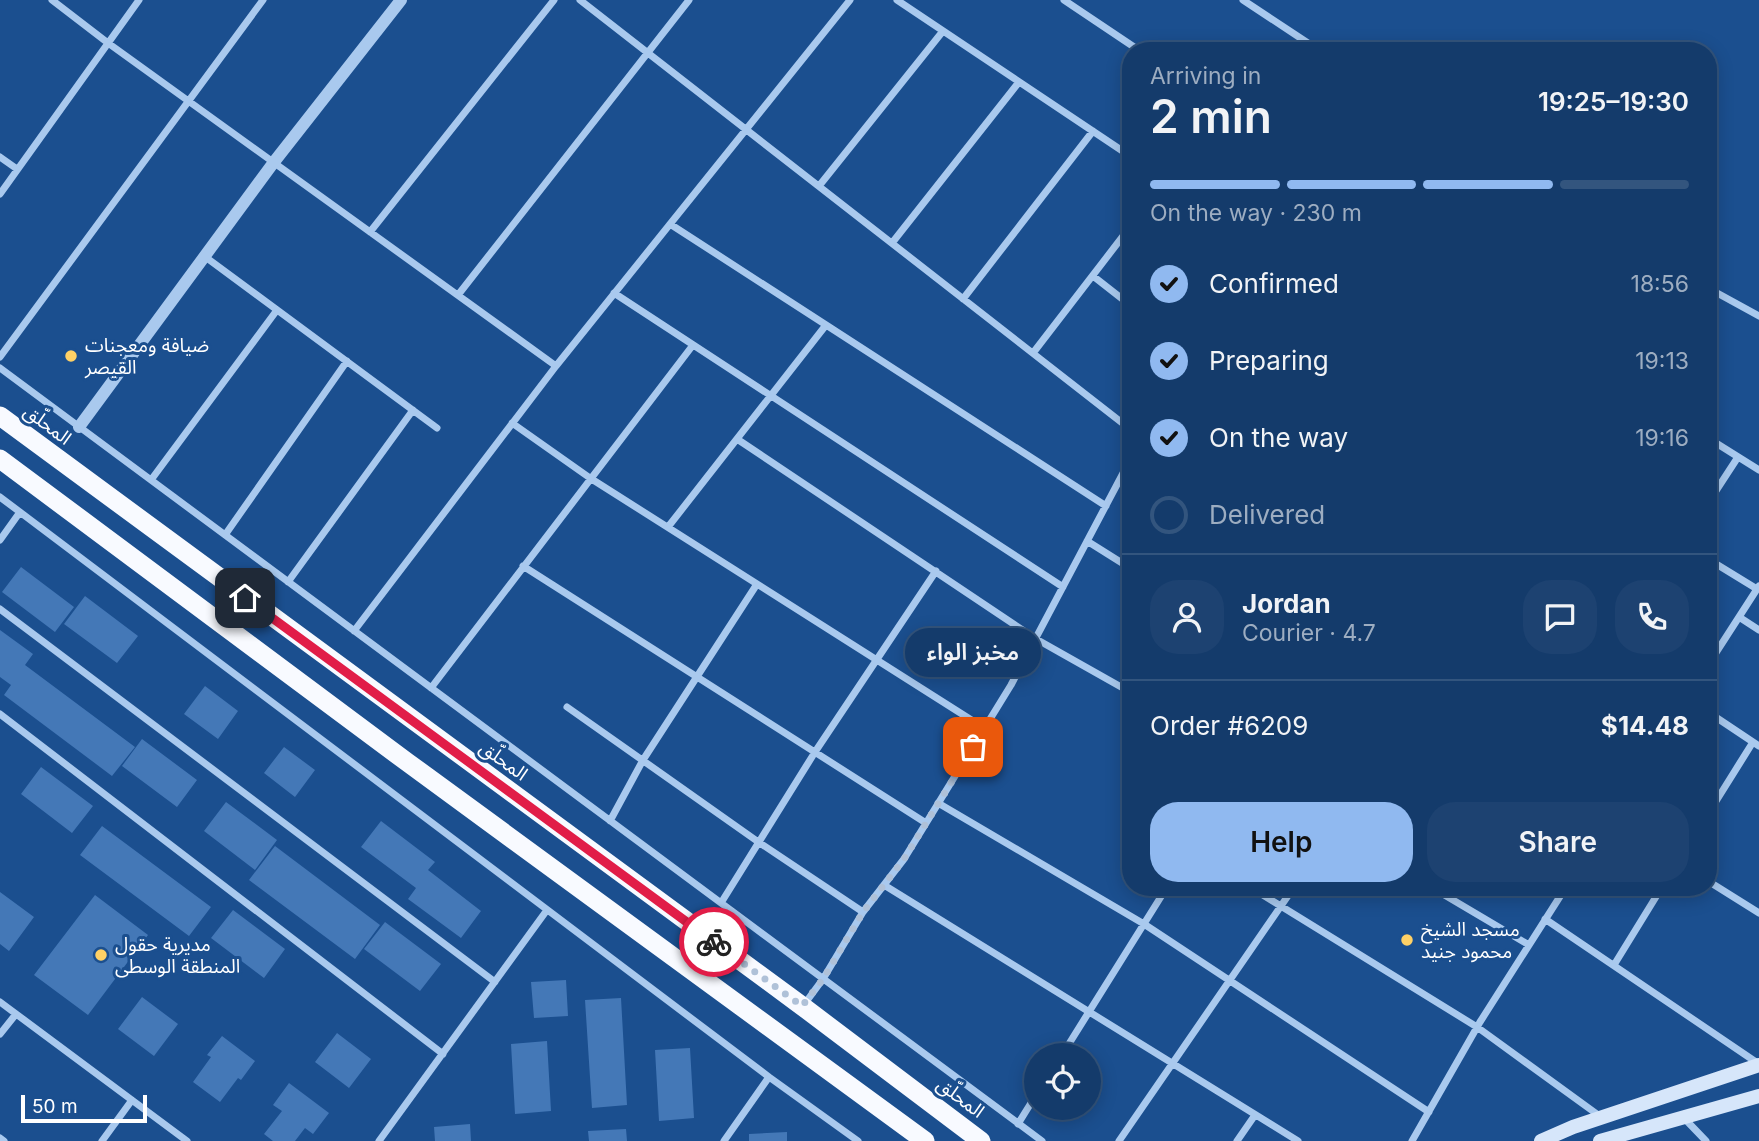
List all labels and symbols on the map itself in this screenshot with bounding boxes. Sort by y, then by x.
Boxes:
place label: ضيافة ومعجنات القيصر [84,334,209,379]
marker: ضيافة ومعجنات القيصر [63,348,79,364]
street label: المحلّق [19,397,78,450]
pin [215,568,275,628]
callout: مخبز الواء [905,628,1041,677]
pin [943,717,1003,777]
street label: المحلّق [475,733,534,785]
courier [679,907,749,977]
place label: مسجد الشيخ محمود جنيد [1421,918,1520,963]
marker: مسجد الشيخ محمود جنيد [1399,932,1415,948]
place label: مديرية حقول المنطقة الوسطى [115,933,240,978]
marker: مديرية حقول المنطقة الوسطى [93,947,109,963]
street label: المحلّق [932,1070,991,1123]
scale bar [21,1092,147,1124]

